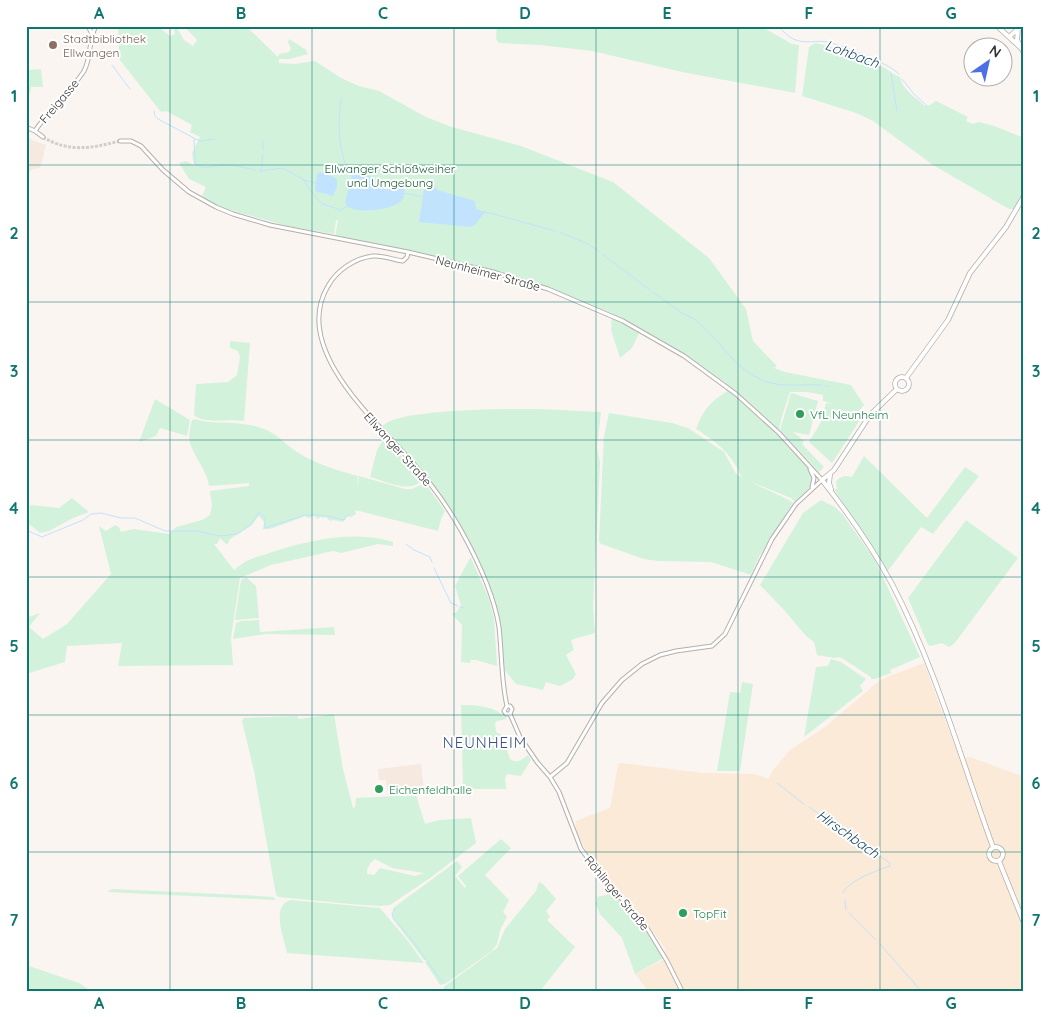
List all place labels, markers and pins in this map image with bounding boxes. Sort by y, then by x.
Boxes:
place label: Stadtbibliothek Ellwangen [63,31,146,60]
marker: Stadtbibliothek Ellwangen [47,39,59,51]
place label: VfL Neunheim [810,407,888,422]
marker: VfL Neunheim [794,408,806,420]
place label: Eichenfeldhalle [389,782,472,797]
marker: Eichenfeldhalle [373,783,385,795]
place label: TopFit [693,906,727,921]
marker: TopFit [677,907,689,919]

